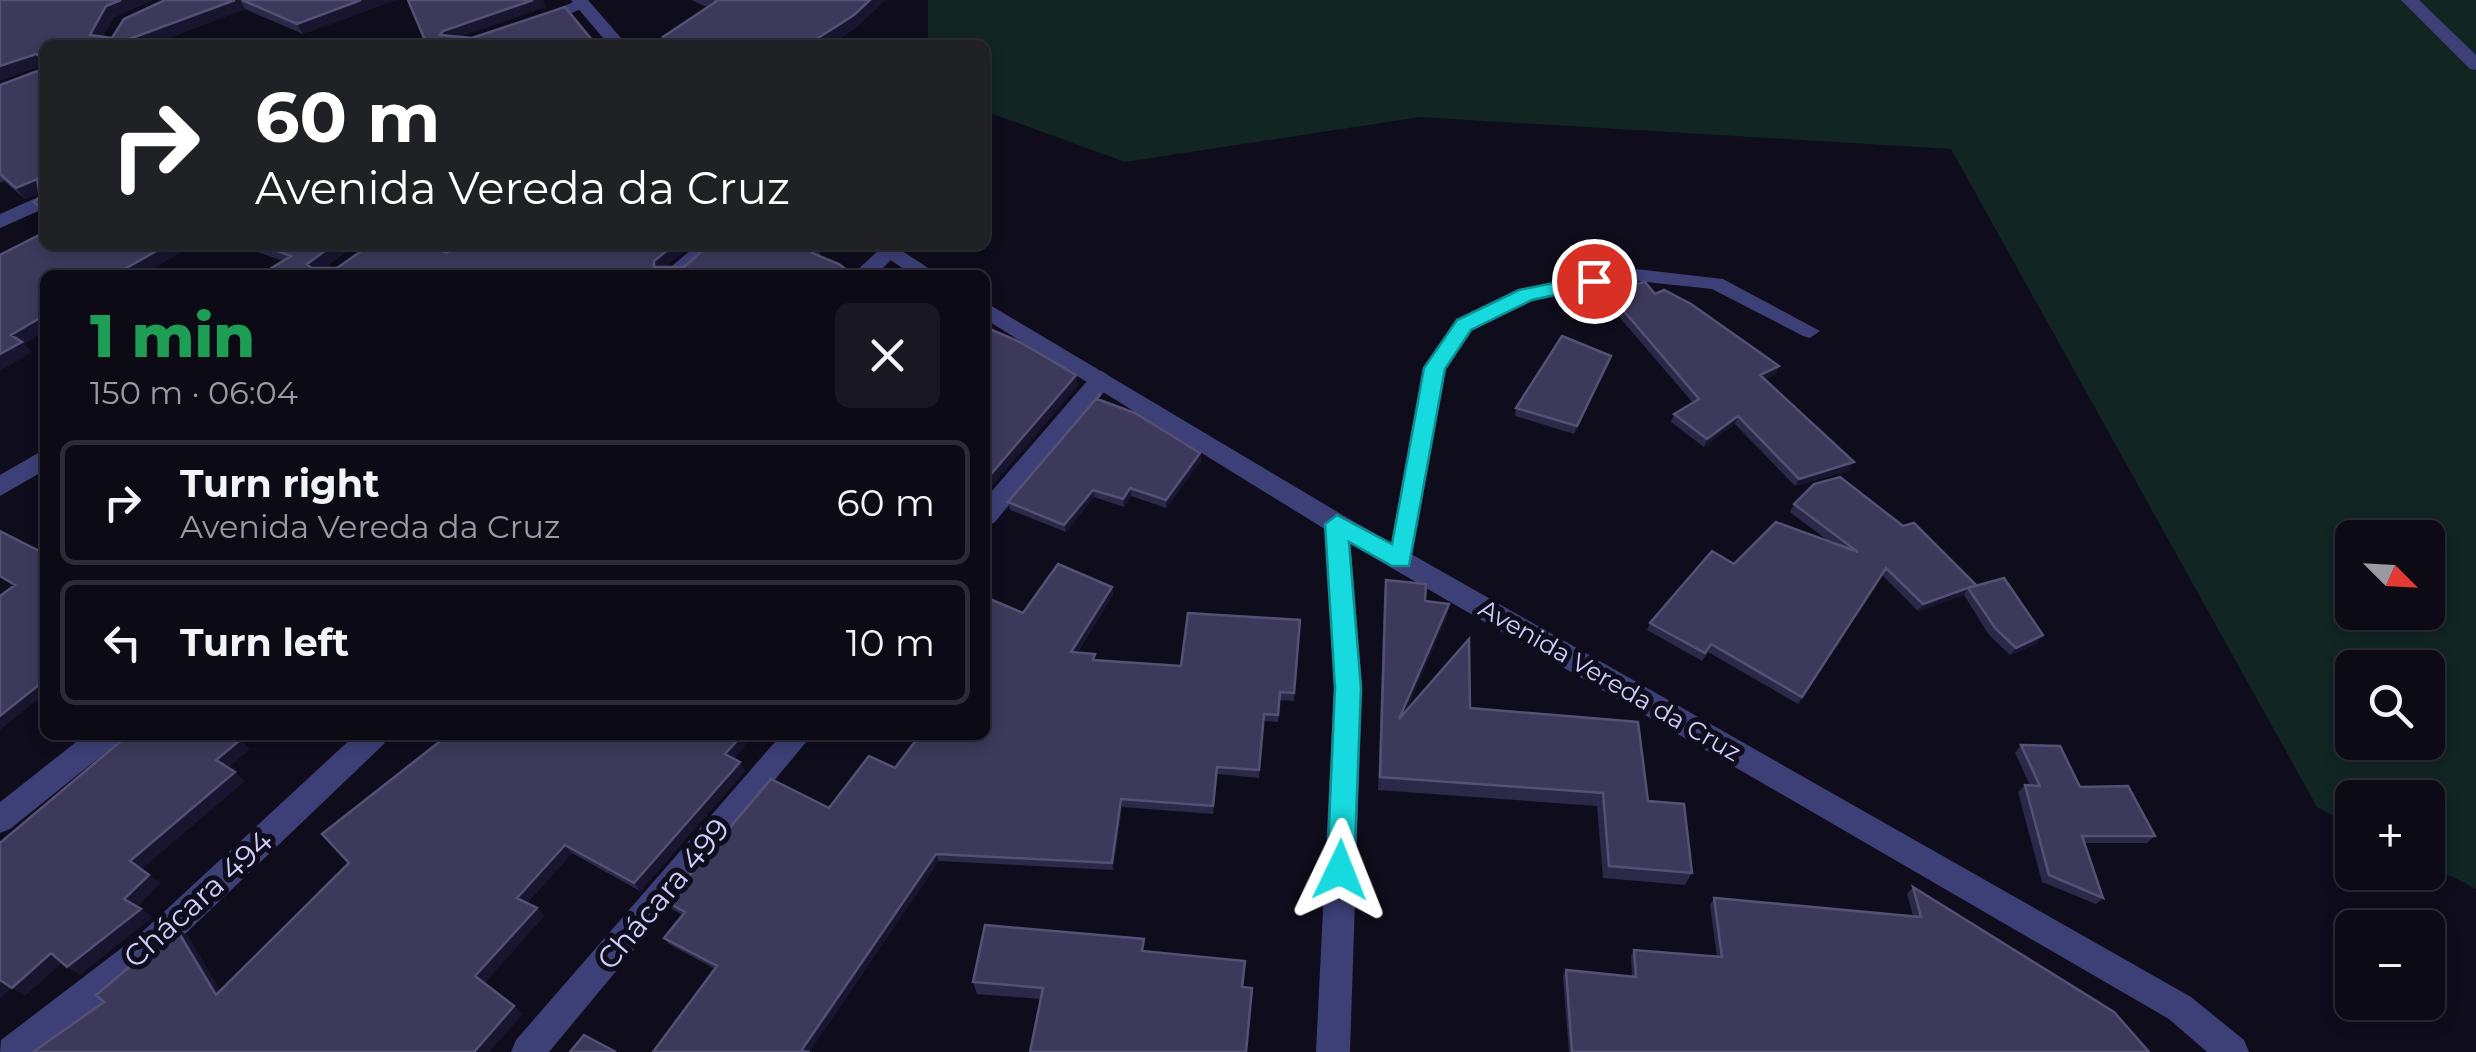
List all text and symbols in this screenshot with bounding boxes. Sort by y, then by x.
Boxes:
text: 60 m [255,74,440,160]
icon: right [90,80,220,210]
text: Avenida Vereda da Cruz [255,160,790,215]
pin [1552,239,1637,324]
icon: arrive [1567,254,1622,309]
text: 1 min [90,299,255,372]
button: close [835,303,940,408]
text: 150 m · 06:04 [90,373,298,412]
text: Turn right [180,460,379,507]
icon: right [95,475,150,530]
text: 60 m [836,479,935,526]
text: Avenida Vereda da Cruz [180,507,560,546]
north arrow [2335,520,2445,630]
map controls [2335,520,2445,1020]
street label: Avenida Vereda da Cruz [1474,593,1746,767]
icon: left [95,615,150,670]
text: Turn left [180,619,349,666]
text: 10 m [846,619,935,666]
button: search [2335,650,2445,760]
button: + [2335,780,2445,890]
street label: Chácara 499 [589,811,737,977]
position arrow [1288,818,1392,922]
street label: Chácara 494 [116,822,280,976]
button: − [2335,910,2445,1020]

